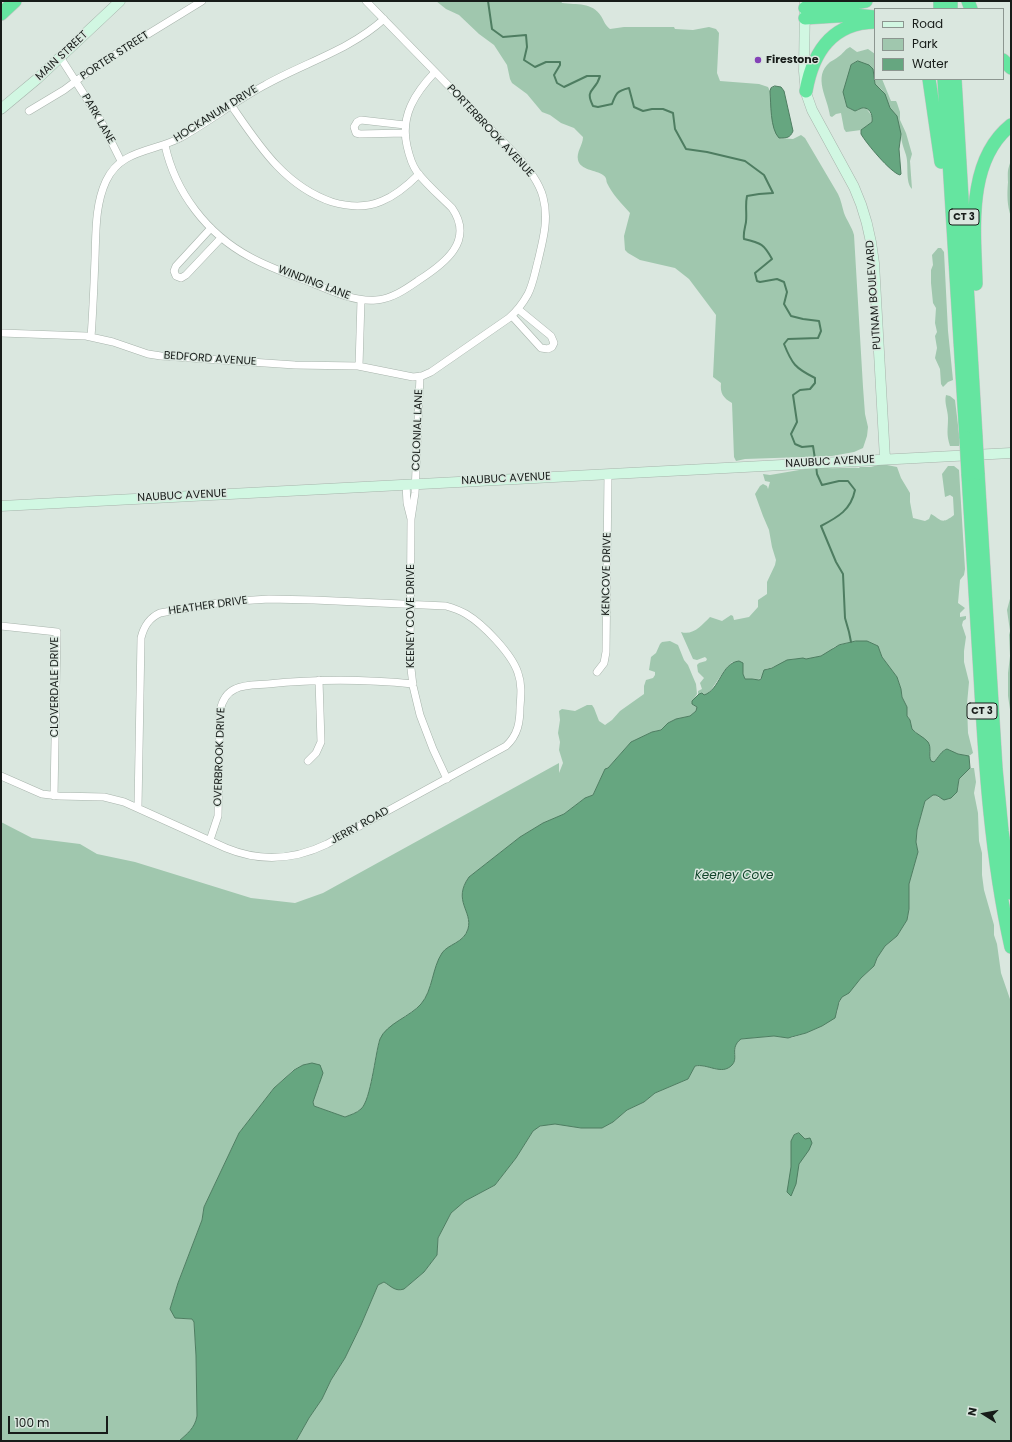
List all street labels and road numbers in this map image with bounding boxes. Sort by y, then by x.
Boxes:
street label: MAIN STREET [33,28,91,84]
street label: PORTER STREET [78,29,152,83]
street label: PORTERBROOK AVENUE [444,82,536,180]
street label: HOCKANUM DRIVE [172,83,260,145]
street label: PARK LANE [78,92,118,146]
road number: CT 3 [949,209,979,225]
street label: PUTNAM BOULEVARD [864,240,884,350]
street label: WINDING LANE [276,263,352,303]
street label: BEDFORD AVENUE [163,349,257,369]
street label: COLONIAL LANE [410,389,426,471]
street label: NAUBUC AVENUE [785,453,875,471]
street label: NAUBUC AVENUE [461,470,551,488]
street label: NAUBUC AVENUE [137,487,227,505]
street label: KENCOVE DRIVE [600,532,614,616]
street label: KEENEY COVE DRIVE [404,564,418,668]
street label: HEATHER DRIVE [168,594,248,618]
street label: CLOVERDALE DRIVE [48,637,62,737]
road number: CT 3 [967,703,997,719]
street label: OVERBROOK DRIVE [212,707,228,807]
street label: JERRY ROAD [328,805,392,847]

